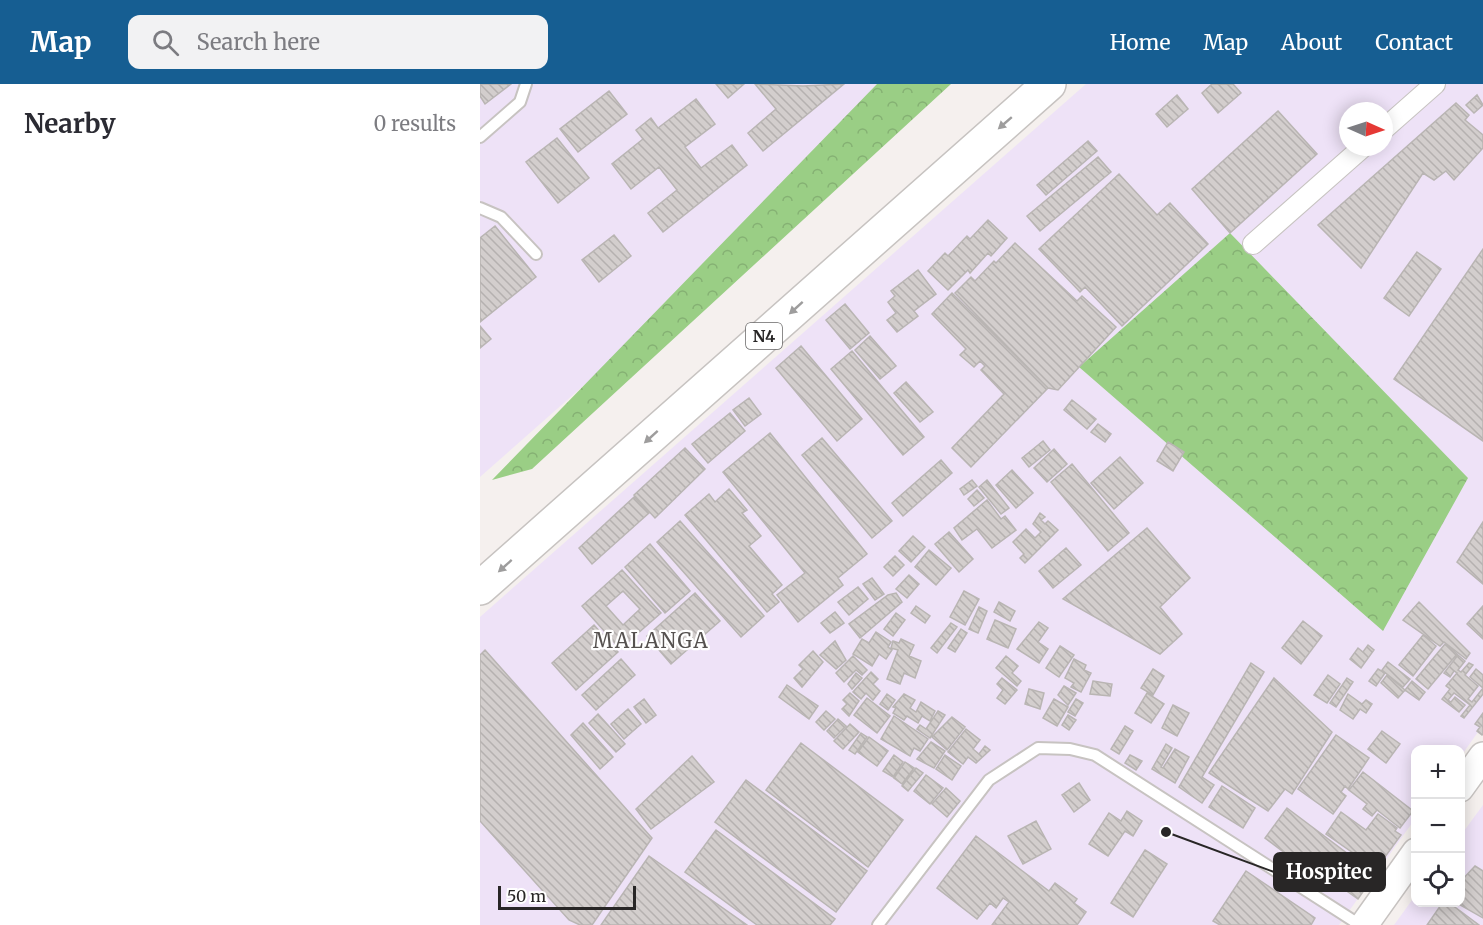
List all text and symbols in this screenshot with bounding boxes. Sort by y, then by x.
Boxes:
search box [128,15,548,69]
text: Map [30,24,92,60]
icon: search [149,26,182,59]
text: Search here [197,28,320,56]
text: Home [1110,29,1170,56]
text: Map [1203,29,1248,56]
text: About [1281,29,1342,56]
text: Contact [1375,29,1453,56]
north arrow [1339,102,1393,156]
text: Nearby [24,107,116,140]
text: 0 results [373,111,456,136]
one-way arrow [998,116,1013,129]
one-way arrow [789,301,804,315]
road number: N4 [746,323,782,349]
one-way arrow [643,430,658,444]
one-way arrow [497,560,513,573]
district label: MALANGA [593,628,709,653]
map controls [1411,745,1465,907]
button: + [1411,745,1465,799]
button: − [1411,799,1465,853]
callout: Hospitec [1274,853,1385,891]
button: locate [1411,853,1465,907]
text: Hospitec [1286,859,1372,884]
scale bar [498,883,636,910]
text: 50 m [507,886,546,906]

